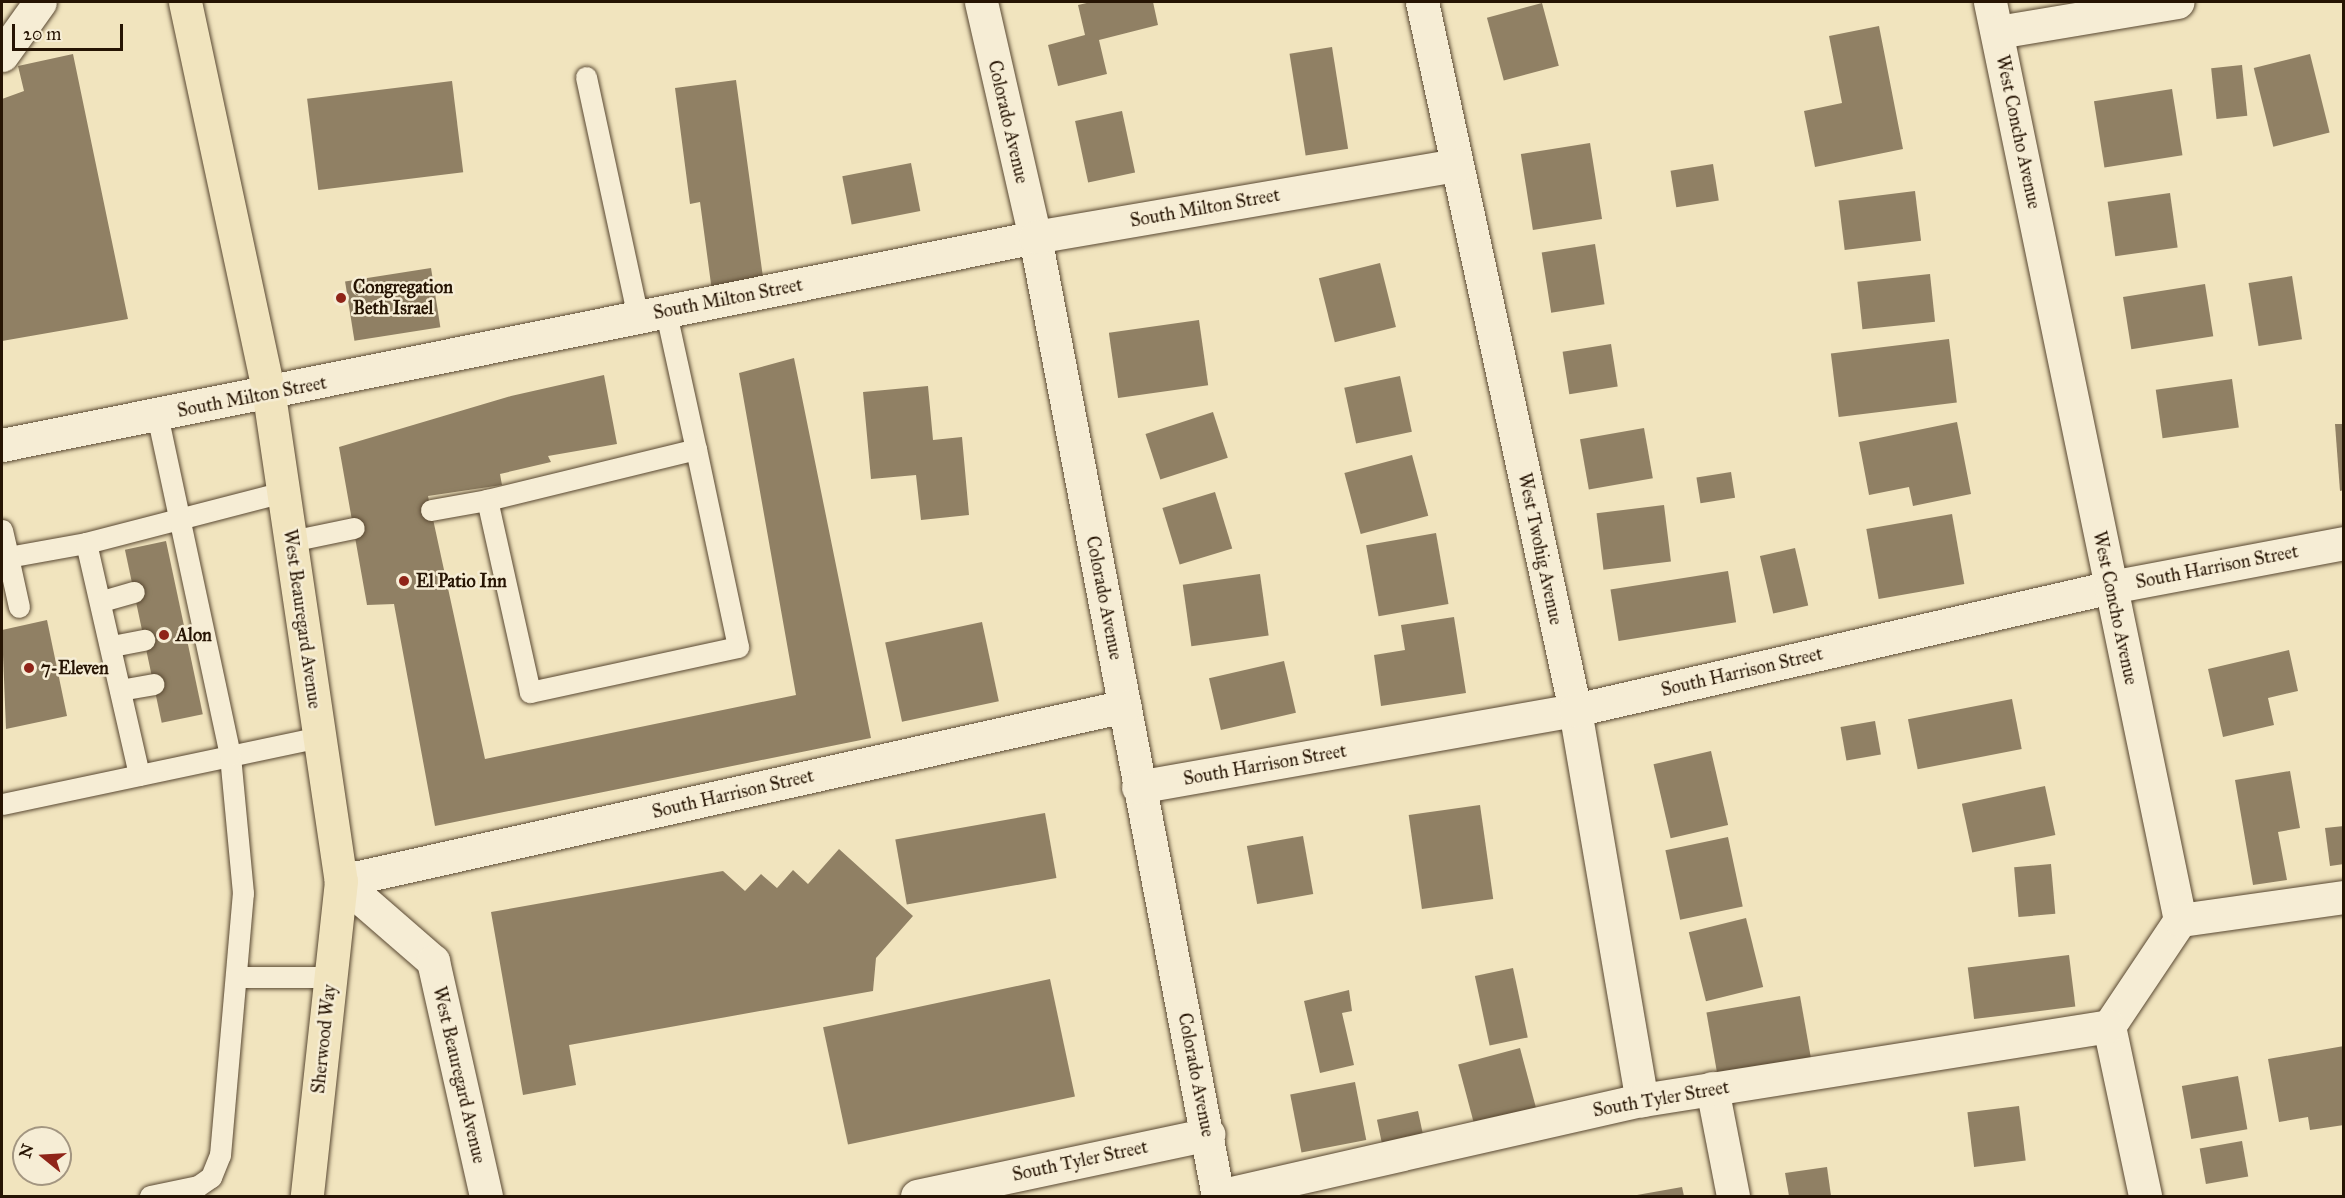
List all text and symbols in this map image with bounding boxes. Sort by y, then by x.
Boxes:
scale bar [15,12,126,50]
text: 20 m [23,23,61,45]
street label: West Concho Avenue [1991,53,2045,211]
street label: Colorado Avenue [983,58,1033,186]
street label: South Milton Street [1128,184,1282,232]
street label: South Milton Street [652,274,804,324]
place label: Congregation Beth Israel [353,277,453,320]
marker: Congregation Beth Israel [334,291,348,305]
street label: South Milton Street [176,372,328,422]
street label: West Twohig Avenue [1513,471,1567,627]
street label: West Beauregard Avenue [279,528,325,710]
street label: West Concho Avenue [2088,529,2142,687]
street label: Colorado Avenue [1081,534,1127,662]
street label: South Harrison Street [2134,541,2300,593]
place label: El Patio Inn [416,570,507,592]
marker: El Patio Inn [397,574,411,588]
place label: Alon [176,624,212,646]
marker: Alon [157,628,171,642]
street label: South Harrison Street [1659,643,1825,701]
place label: 7-Eleven [41,657,109,679]
marker: 7-Eleven [22,661,36,675]
street label: South Harrison Street [1182,740,1348,790]
street label: South Harrison Street [650,765,816,823]
street label: Sherwood Way [308,983,340,1095]
street label: West Beauregard Avenue [428,984,490,1166]
street label: Colorado Avenue [1173,1011,1219,1139]
street label: South Tyler Street [1591,1076,1731,1122]
north arrow [12,1126,72,1186]
street label: South Tyler Street [1010,1136,1150,1186]
text: N [15,1142,37,1160]

